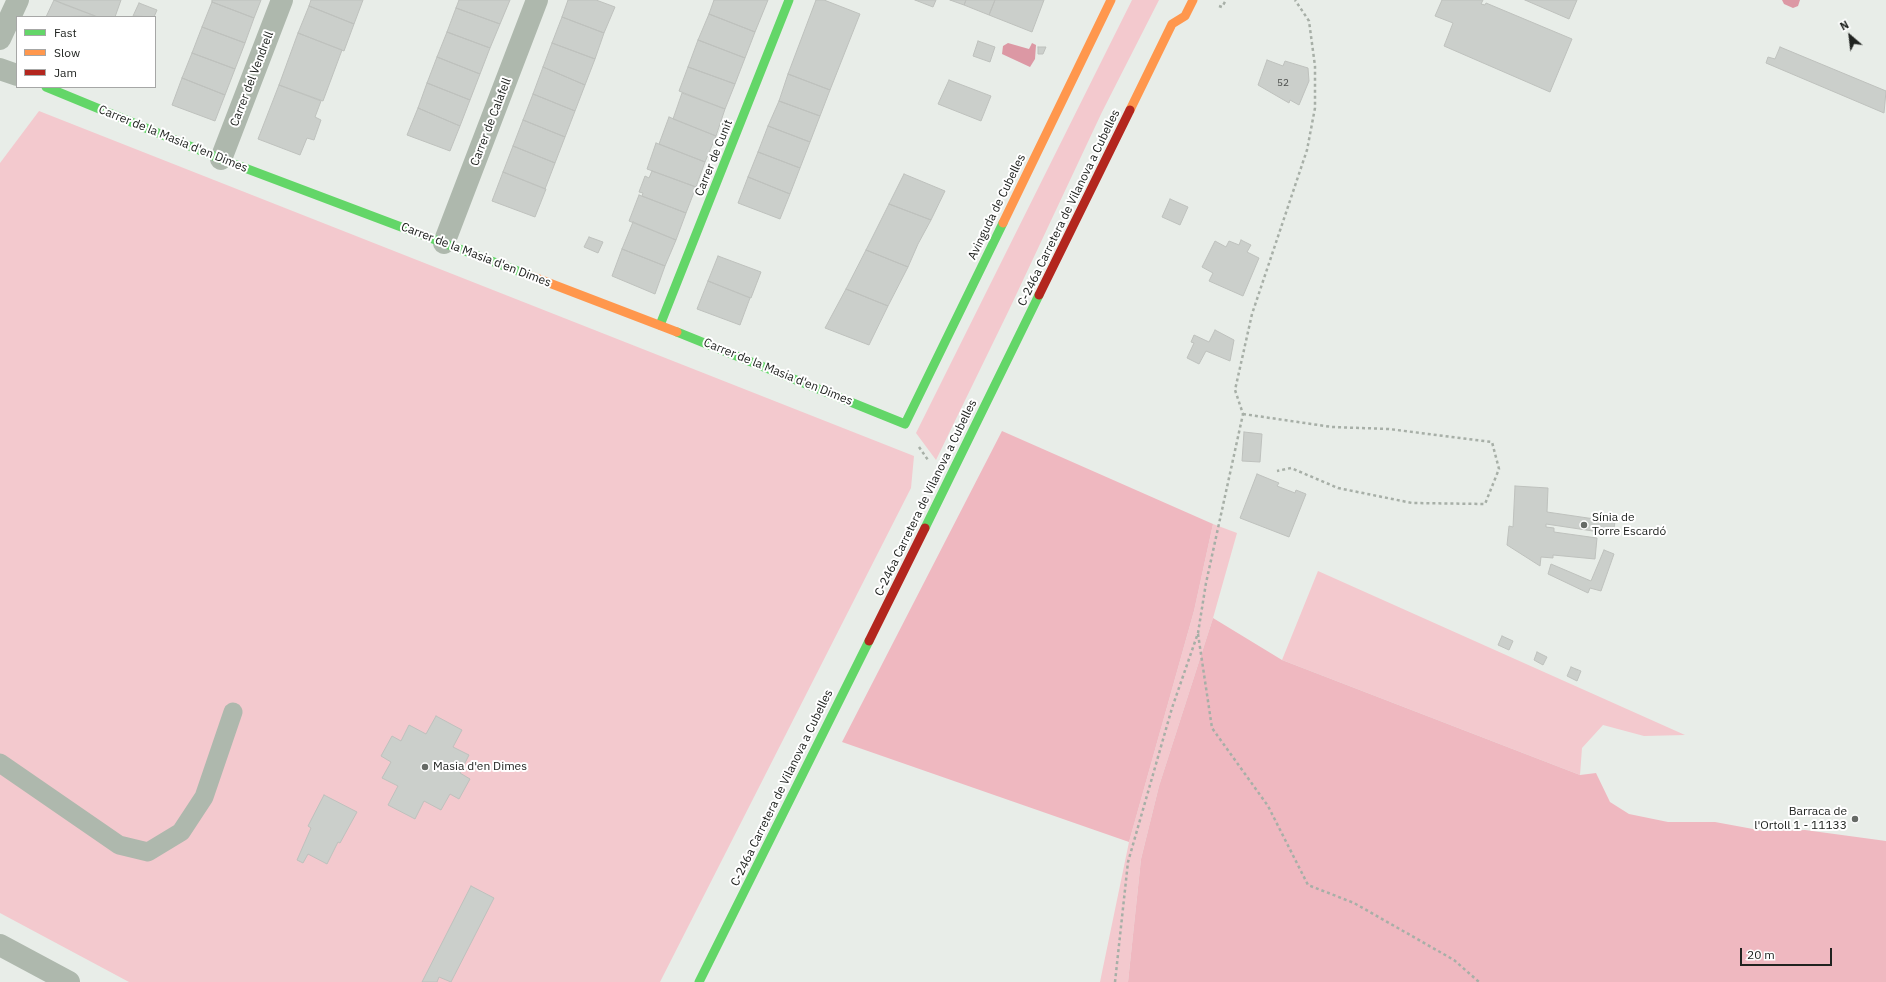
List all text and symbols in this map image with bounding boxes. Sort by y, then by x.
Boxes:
legend [16,16,156,88]
north arrow [1830,16,1870,56]
text: N [1838,17,1851,33]
text: Fast [54,25,77,40]
street label: Carrer del Vendrell [227,29,277,129]
text: Slow [54,45,80,60]
text: Jam [54,65,77,80]
street label: Carrer de Calafell [468,76,514,168]
house number: 52 [1277,77,1289,89]
street label: Carrer de la Masia d'en Dimes [96,102,250,176]
street label: C-246a Carretera de Vilanova a Cubelles [1015,107,1123,309]
street label: Carrer de Cunit [692,118,736,198]
street label: Avinguda de Cubelles [965,152,1029,262]
street label: Carrer de la Masia d'en Dimes [399,220,553,290]
street label: Carrer de la Masia d'en Dimes [701,335,855,409]
street label: C-246a Carretera de Vilanova a Cubelles [872,397,980,599]
place label: Sínia de Torre Escardó [1592,511,1666,539]
marker: Sínia de Torre Escardó [1579,520,1589,530]
street label: C-246a Carretera de Vilanova a Cubelles [728,687,836,889]
place label: Masia d'en Dimes [433,760,527,774]
marker: Masia d'en Dimes [420,762,430,772]
place label: Barraca de l'Ortoll 1 - 11133 [1754,805,1847,833]
marker: Barraca de l'Ortoll 1 - 11133 [1850,814,1860,824]
scale bar [1742,940,1834,966]
text: 20 m [1747,947,1775,962]

